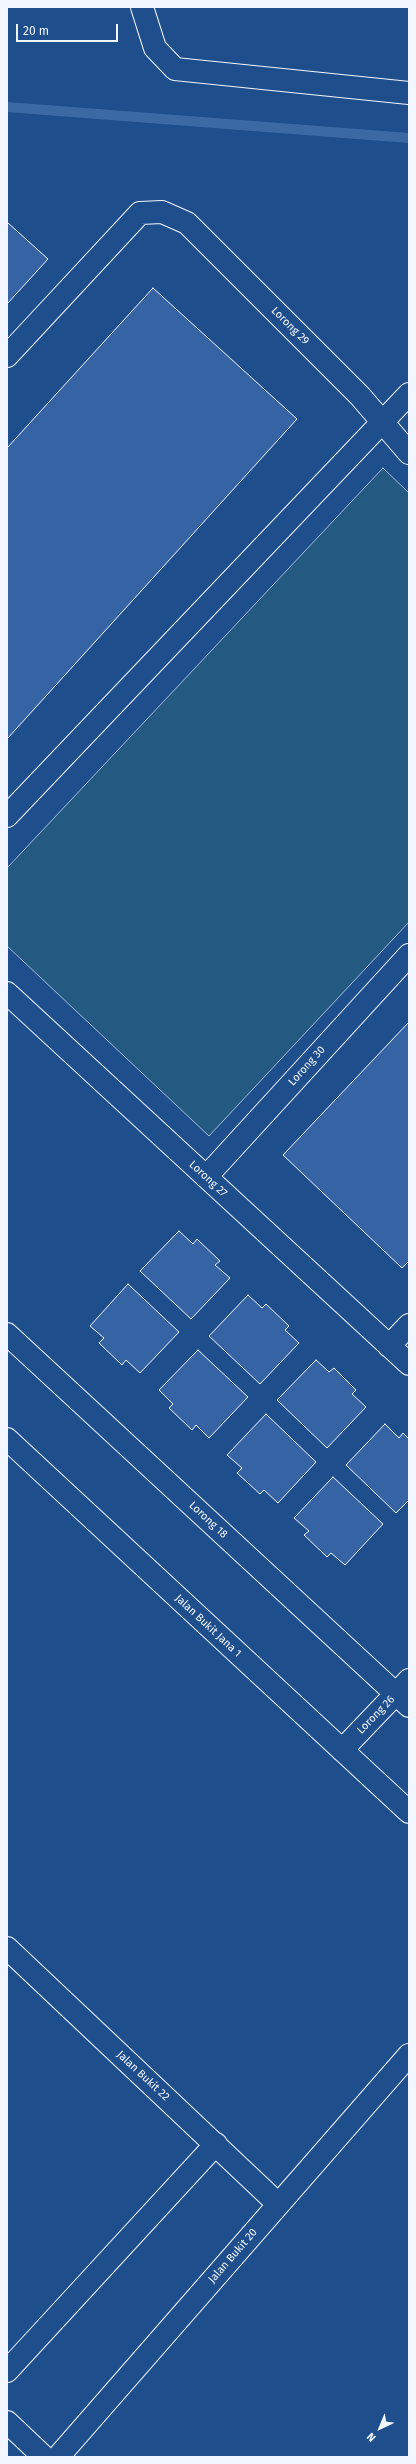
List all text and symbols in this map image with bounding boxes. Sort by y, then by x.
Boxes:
scale bar [18,16,120,42]
text: 20 m [23,24,49,38]
street label: Lorong 29 [268,304,312,348]
street label: Lorong 30 [286,1043,328,1089]
street label: Lorong 27 [186,1158,230,1200]
street label: Lorong 18 [186,1499,230,1541]
street label: Jalan Bukit Jana 1 [172,1592,244,1660]
street label: Lorong 26 [354,1693,398,1737]
street label: Jalan Bukit 22 [114,2048,172,2104]
street label: Jalan Bukit 20 [206,2226,260,2286]
north arrow [360,2408,400,2448]
text: N [364,2430,378,2444]

